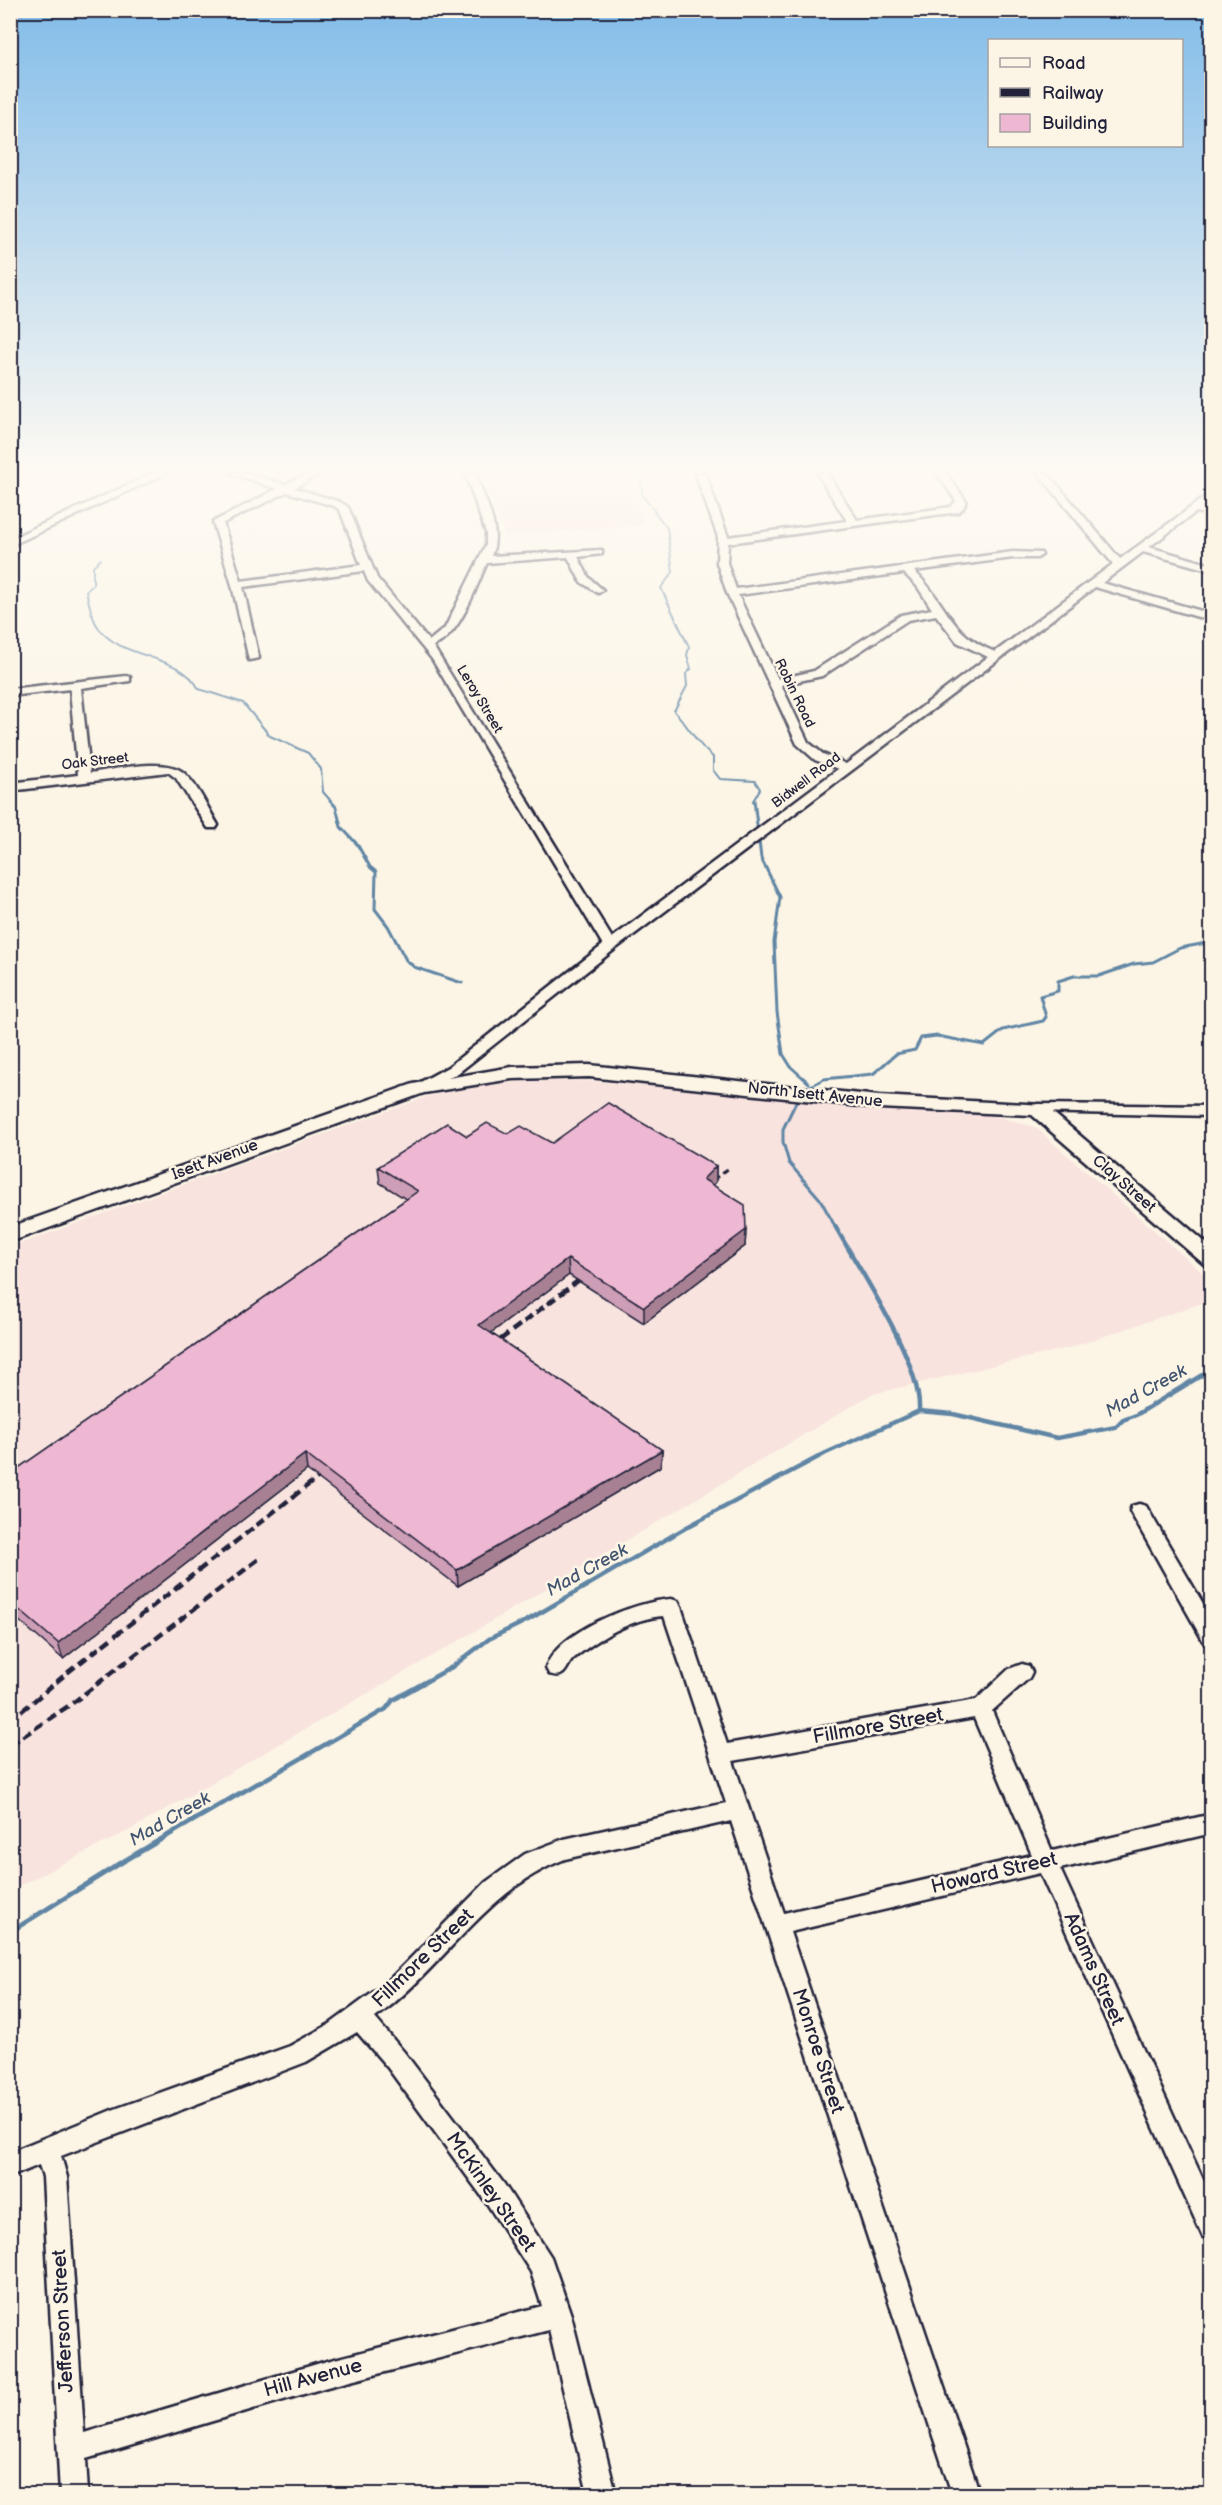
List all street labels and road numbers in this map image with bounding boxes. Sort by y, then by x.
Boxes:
street label: Robin Road [771,656,819,730]
street label: Leroy Street [453,662,507,736]
street label: Oak Street [61,748,130,774]
street label: Bidwell Road [768,749,844,811]
street label: North Isett Avenue [747,1078,884,1112]
street label: Isett Avenue [169,1135,261,1184]
street label: Clay Street [1088,1151,1160,1217]
street label: Fillmore Street [811,1703,945,1749]
street label: Howard Street [929,1847,1059,1899]
street label: Fillmore Street [367,1904,479,2012]
street label: Adams Street [1058,1909,1130,2029]
street label: Monroe Street [787,1986,849,2116]
street label: McKinley Street [441,2128,541,2256]
street label: Jefferson Street [47,2249,79,2393]
street label: Hill Avenue [261,2353,365,2403]

